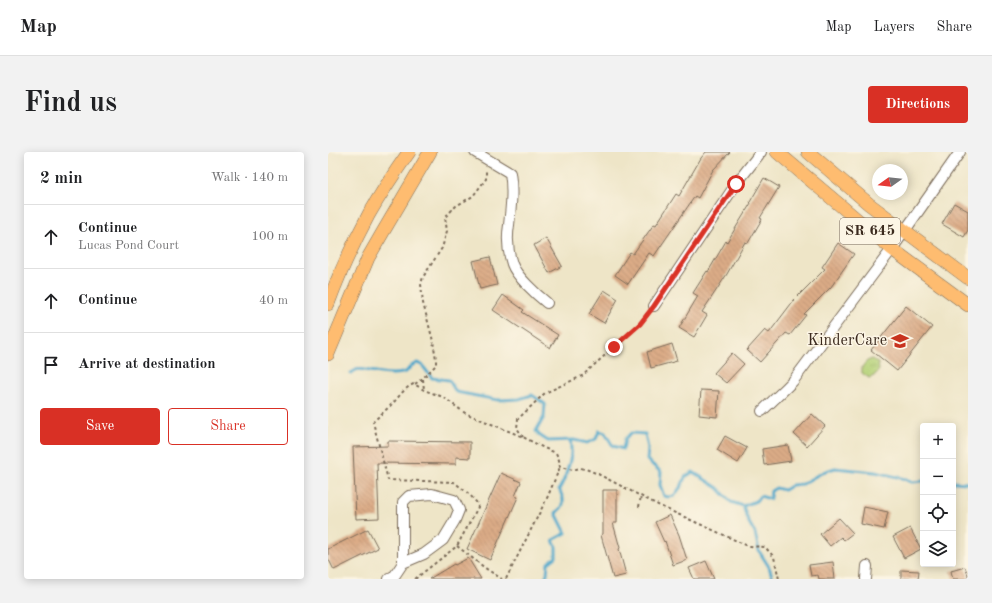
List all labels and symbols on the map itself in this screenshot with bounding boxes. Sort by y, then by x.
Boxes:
north arrow [872,164,908,200]
route start [727,175,745,193]
road number: SR 645 [840,218,900,244]
school or university icon: KinderCare [890,331,910,351]
place label: KinderCare [807,333,887,349]
route end [605,338,623,356]

